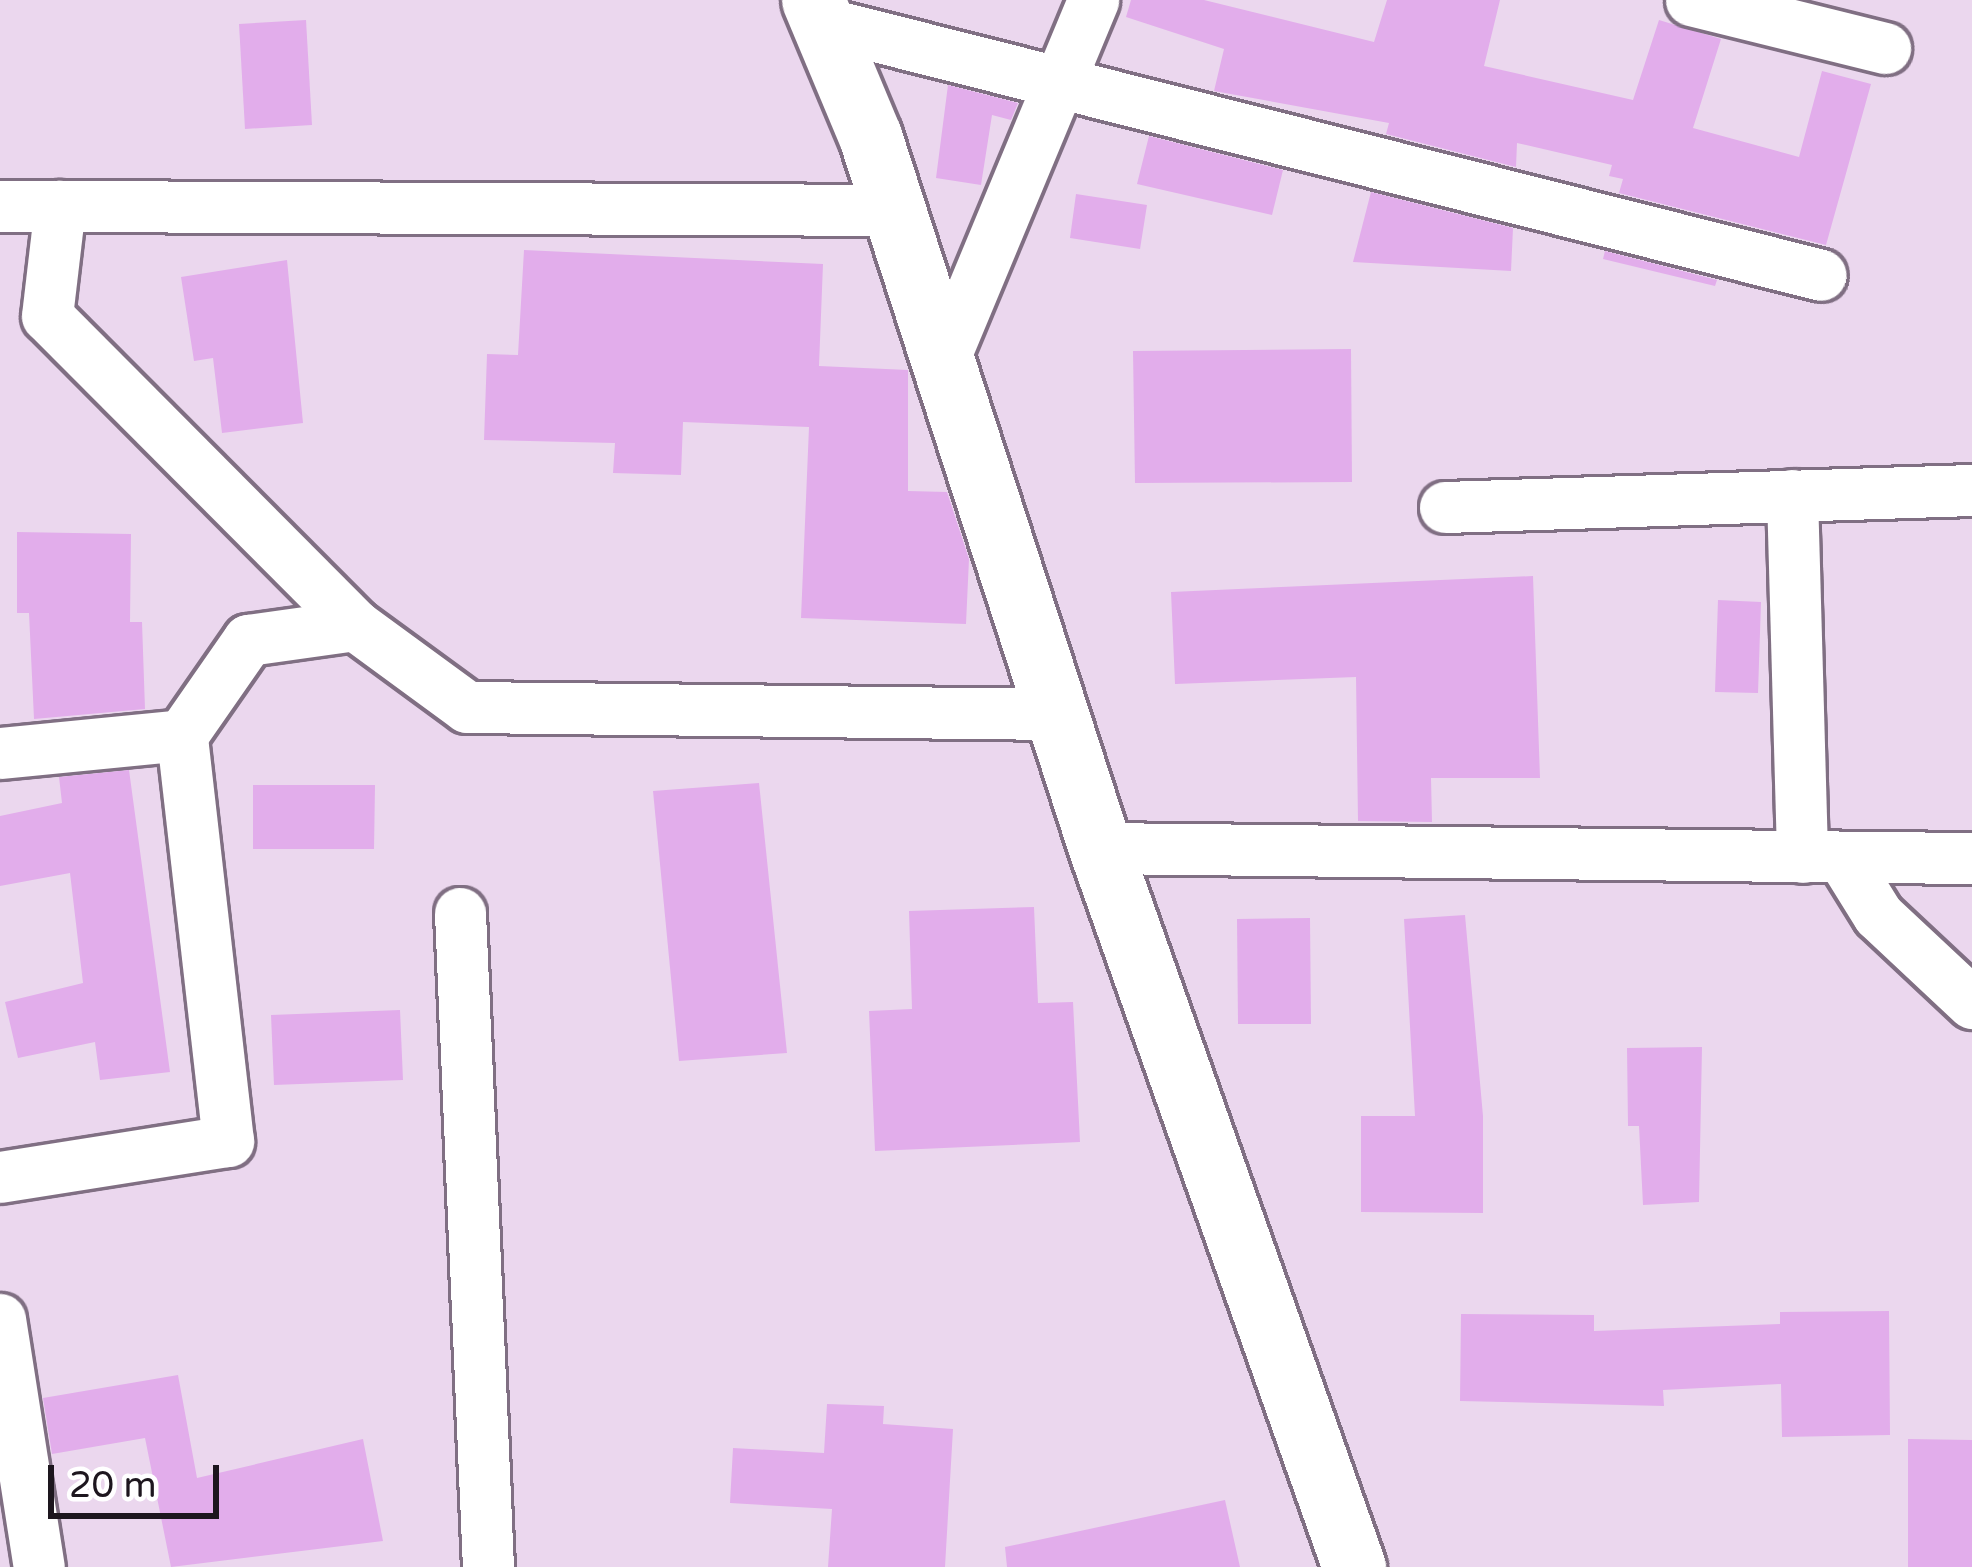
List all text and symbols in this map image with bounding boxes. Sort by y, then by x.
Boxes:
scale bar [54,1441,225,1515]
text: 20 m [69,1464,157,1507]

